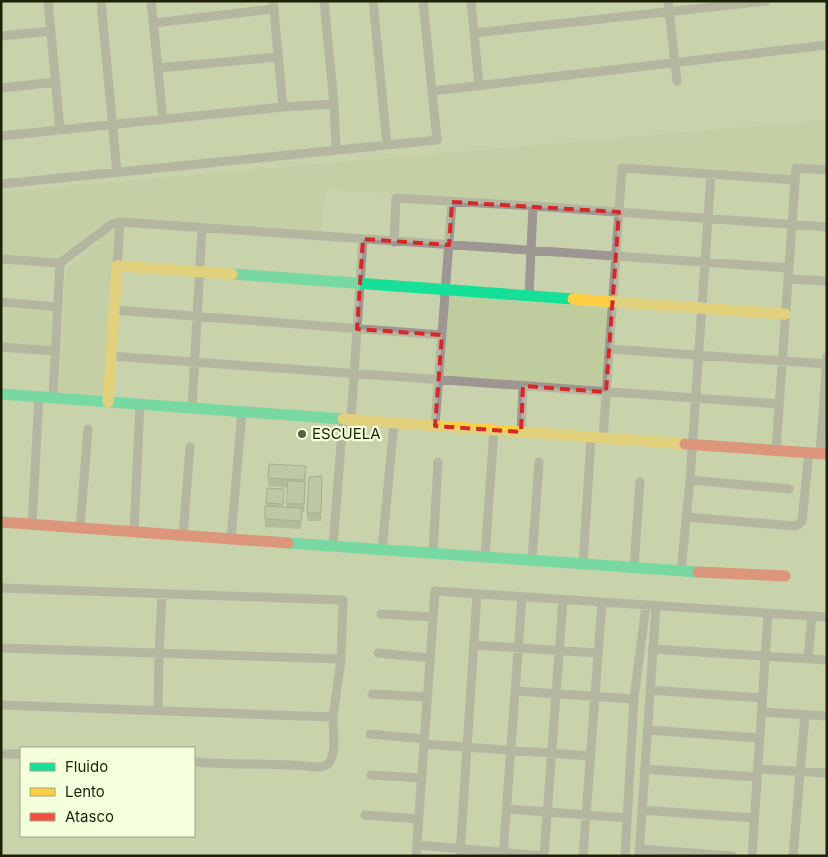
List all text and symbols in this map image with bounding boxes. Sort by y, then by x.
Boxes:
place label: ESCUELA [312,424,381,443]
marker: ESCUELA [296,428,308,440]
legend [20,747,195,837]
text: Fluido [65,757,108,776]
text: Lento [65,782,105,801]
text: Atasco [65,807,114,826]

